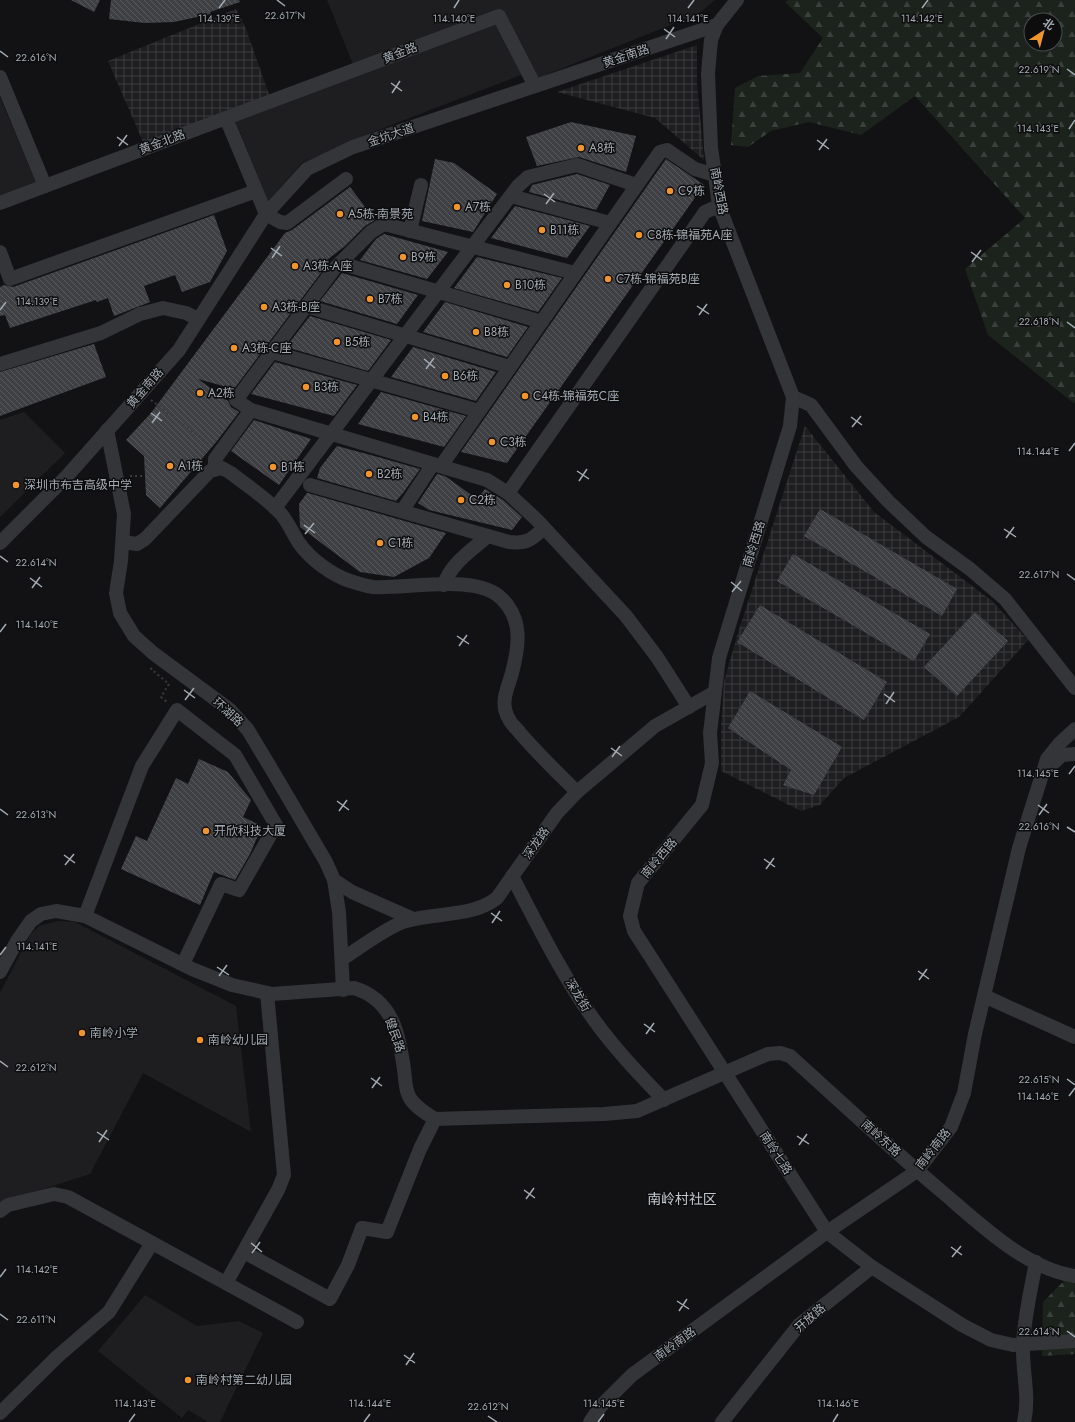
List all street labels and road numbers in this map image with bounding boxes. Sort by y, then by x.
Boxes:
street label: 黄金路 [380,38,420,68]
street label: 黄金南路 [600,40,652,72]
street label: 金坑大道 [365,119,417,151]
street label: 黄金北路 [136,125,188,159]
street label: 南岭西路 [706,166,732,216]
street label: 黄金南路 [122,364,168,412]
street label: 南岭西路 [738,518,770,570]
street label: 环湖路 [209,693,247,731]
street label: 深龙路 [518,823,554,863]
street label: 南岭西路 [637,834,681,882]
street label: 深龙街 [561,975,595,1015]
street label: 健民路 [381,1015,409,1055]
street label: 南岭东路 [857,1115,905,1161]
street label: 南岭南路 [911,1125,955,1173]
street label: 南岭七路 [755,1128,797,1178]
street label: 开放路 [791,1299,829,1337]
street label: 南岭南路 [650,1323,700,1365]

